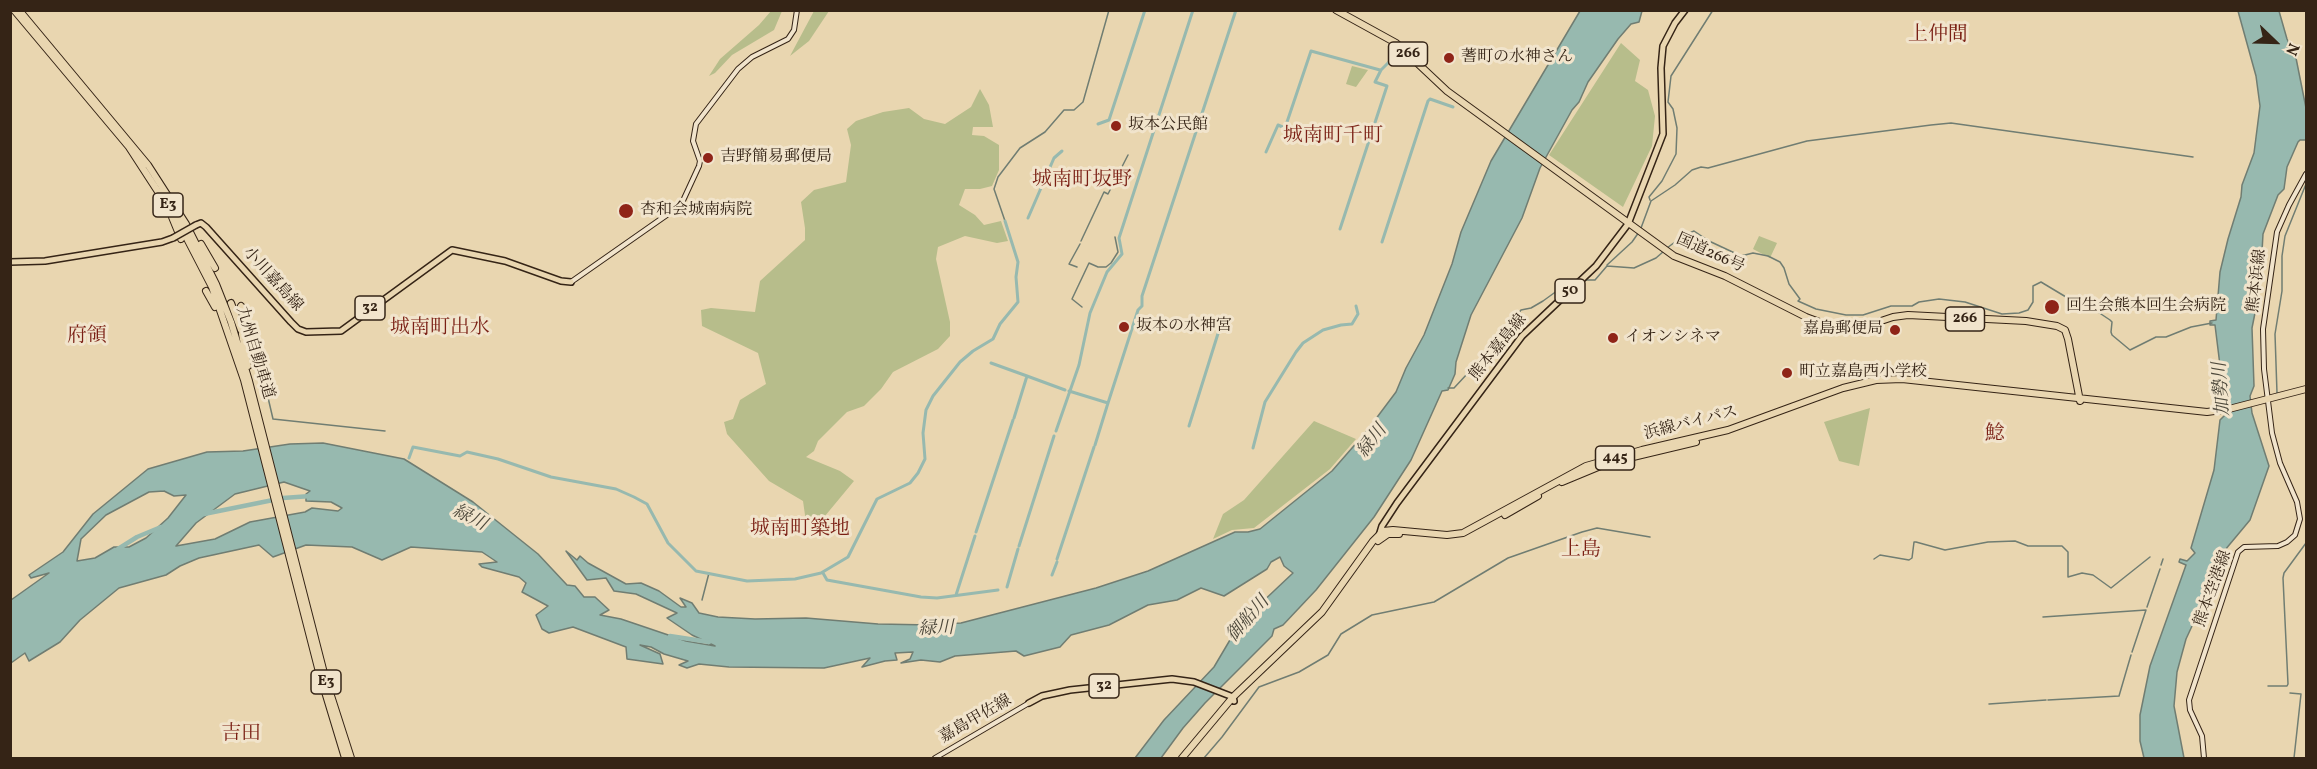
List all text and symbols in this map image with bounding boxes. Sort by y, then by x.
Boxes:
north arrow [2245,12,2305,72]
district label: 上仲間 [1908,24,1968,48]
text: N [2279,39,2304,59]
road number: 266 [1388,42,1428,66]
place label: 蓍町の水神さん [1461,48,1573,68]
marker: 蓍町の水神さん [1442,51,1456,65]
place label: 坂本公民館 [1128,116,1208,136]
marker: 坂本公民館 [1109,119,1123,133]
district label: 城南町千町 [1283,125,1383,149]
place label: 吉野簡易郵便局 [720,148,832,168]
marker: 吉野簡易郵便局 [701,151,715,165]
district label: 城南町坂野 [1032,169,1132,193]
road number: E3 [153,193,183,217]
place label: 杏和会城南病院 [640,201,752,221]
marker: 杏和会城南病院 [617,202,635,220]
street label: 国道266号 [1673,230,1747,278]
street label: 小川嘉島線 [238,244,306,316]
street label: 熊本浜線 [2245,248,2271,314]
road number: 50 [1555,279,1585,303]
road number: 32 [355,296,385,320]
place label: 回生会熊本回生会病院 [2066,297,2226,317]
marker: 回生会熊本回生会病院 [2043,298,2061,316]
street label: 九州自動車道 [231,304,277,402]
road number: 266 [1946,307,1984,331]
street label: 熊本嘉島線 [1466,311,1532,385]
district label: 城南町出水 [390,317,490,341]
place label: 坂本の水神宮 [1136,317,1232,337]
marker: 坂本の水神宮 [1117,320,1131,334]
place label: 嘉島郵便局 [1803,320,1883,340]
marker: 嘉島郵便局 [1888,323,1902,337]
district label: 府領 [67,325,107,349]
place label: イオンシネマ [1625,328,1721,348]
marker: イオンシネマ [1606,331,1620,345]
water label: 加勢川 [2210,361,2236,417]
place label: 町立嘉島西小学校 [1799,363,1927,383]
marker: 町立嘉島西小学校 [1780,366,1794,380]
street label: 浜線バイパス [1642,403,1740,445]
water label: 緑川 [1354,421,1392,463]
district label: 鯰 [1985,423,2005,447]
road number: 445 [1596,446,1634,470]
water label: 緑川 [448,501,490,537]
district label: 城南町築地 [750,518,850,542]
district label: 上島 [1561,539,1601,563]
street label: 熊本空港線 [2191,548,2237,630]
water label: 御船川 [1223,593,1275,647]
water label: 緑川 [918,619,954,641]
road number: E3 [311,670,341,694]
road number: 32 [1089,674,1119,698]
street label: 嘉島甲佐線 [937,692,1015,748]
district label: 吉田 [221,723,261,747]

